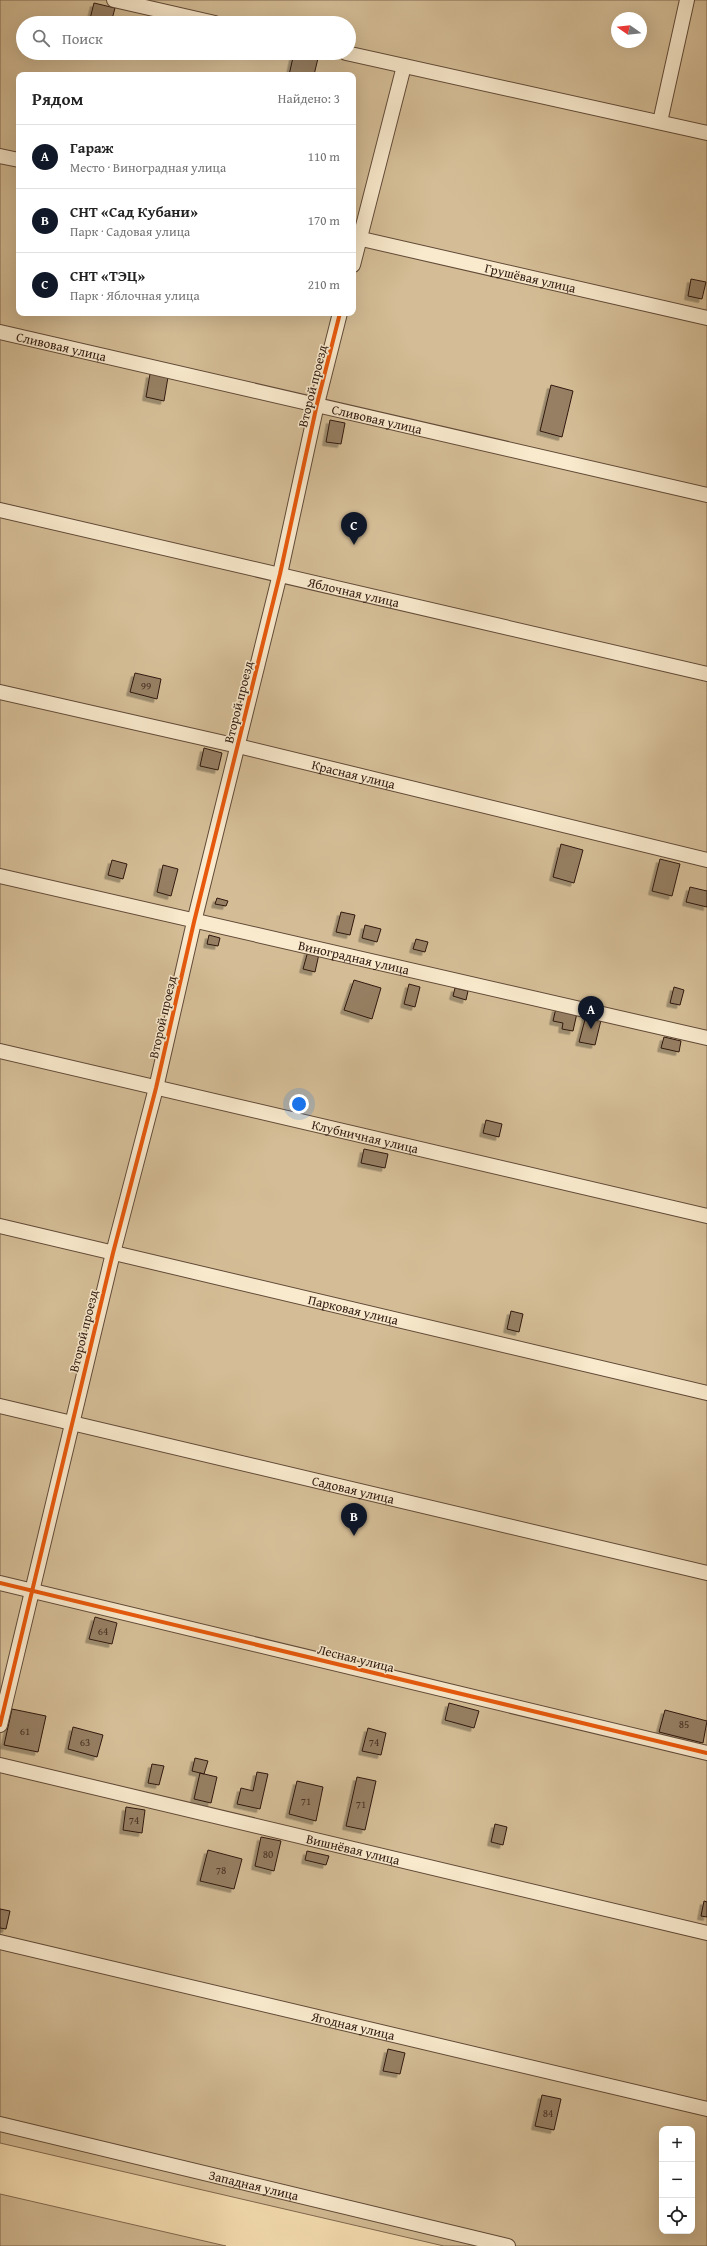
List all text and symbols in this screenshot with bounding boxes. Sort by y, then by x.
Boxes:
north arrow [611,12,647,48]
search box [16,16,356,60]
icon: search [30,27,52,49]
text: Поиск [62,28,103,49]
text: Рядом [32,86,83,111]
text: Найдено: 3 [278,89,340,108]
text: Гараж [70,137,114,158]
text: A [41,147,49,166]
text: 110 m [308,147,340,166]
text: Место · Виноградная улица [70,158,226,177]
text: СНТ «Сад Кубани» [70,201,198,222]
text: B [41,211,49,230]
text: 170 m [308,211,340,230]
text: Парк · Садовая улица [70,222,190,241]
street label: Грушёвая улица [483,258,579,298]
text: СНТ «ТЭЦ» [70,265,145,286]
text: C [41,275,49,294]
text: 210 m [308,275,340,294]
text: Парк · Яблочная улица [70,286,200,305]
street label: Сливовая улица [14,327,109,366]
street label: Второй проезд [293,343,332,429]
street label: Сливовая улица [330,400,425,439]
pin: C [341,512,367,545]
street label: Яблочная улица [305,572,402,613]
street label: Второй проезд [219,659,258,745]
house number: 99 [141,678,151,694]
street label: Красная улица [310,755,398,794]
street label: Виноградная улица [296,936,412,980]
street label: Второй проезд [144,974,181,1060]
pin: A [578,996,604,1029]
your location [289,1094,309,1114]
street label: Клубничная улица [310,1115,421,1159]
street label: Второй проезд [64,1288,103,1374]
street label: Парковая улица [306,1290,401,1330]
street label: Садовая улица [310,1471,397,1509]
pin: B [341,1503,367,1536]
house number: 64 [98,1623,108,1639]
street label: Лесная улица [316,1640,397,1677]
house number: 85 [679,1716,689,1732]
house number: 61 [20,1723,30,1739]
house number: 63 [80,1734,90,1750]
house number: 74 [369,1734,379,1750]
house number: 71 [301,1793,311,1809]
house number: 71 [356,1796,366,1812]
house number: 74 [129,1812,139,1828]
street label: Вишнёвая улица [304,1829,403,1870]
house number: 80 [263,1846,273,1862]
house number: 78 [216,1862,226,1878]
street label: Ягодная улица [309,2007,398,2045]
house number: 84 [543,2105,553,2121]
map controls [659,2126,695,2234]
button: + [659,2126,695,2162]
button: − [659,2162,695,2198]
street label: Западная улица [207,2165,301,2206]
button: locate [659,2198,695,2234]

